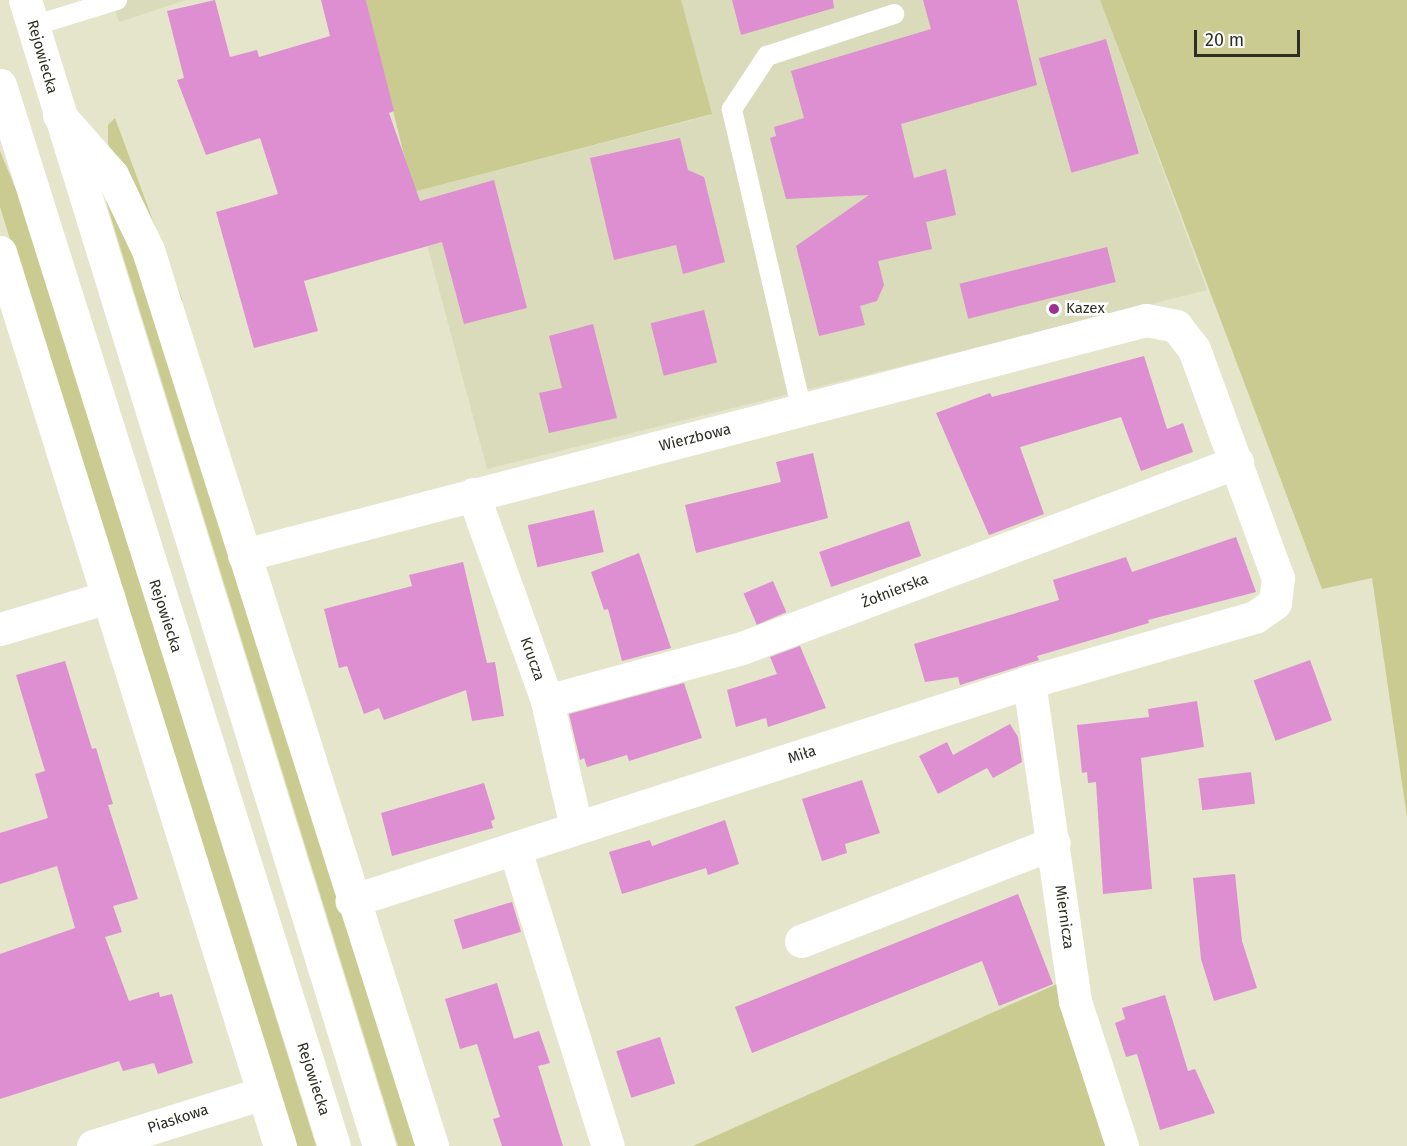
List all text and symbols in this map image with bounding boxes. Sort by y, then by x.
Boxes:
street label: Rejowiecka [23,18,61,96]
scale bar [1197,18,1304,56]
text: 20 m [1205,29,1244,51]
place label: Kazex [1066,300,1105,318]
marker: Kazex [1047,302,1061,316]
street label: Wierzbowa [657,420,733,456]
street label: Żołnierska [859,570,931,612]
street label: Rejowiecka [145,577,185,655]
street label: Krucza [516,635,548,683]
street label: Miła [786,742,818,768]
street label: Miernicza [1051,884,1077,950]
street label: Rejowiecka [293,1040,333,1118]
street label: Piaskowa [145,1101,211,1137]

